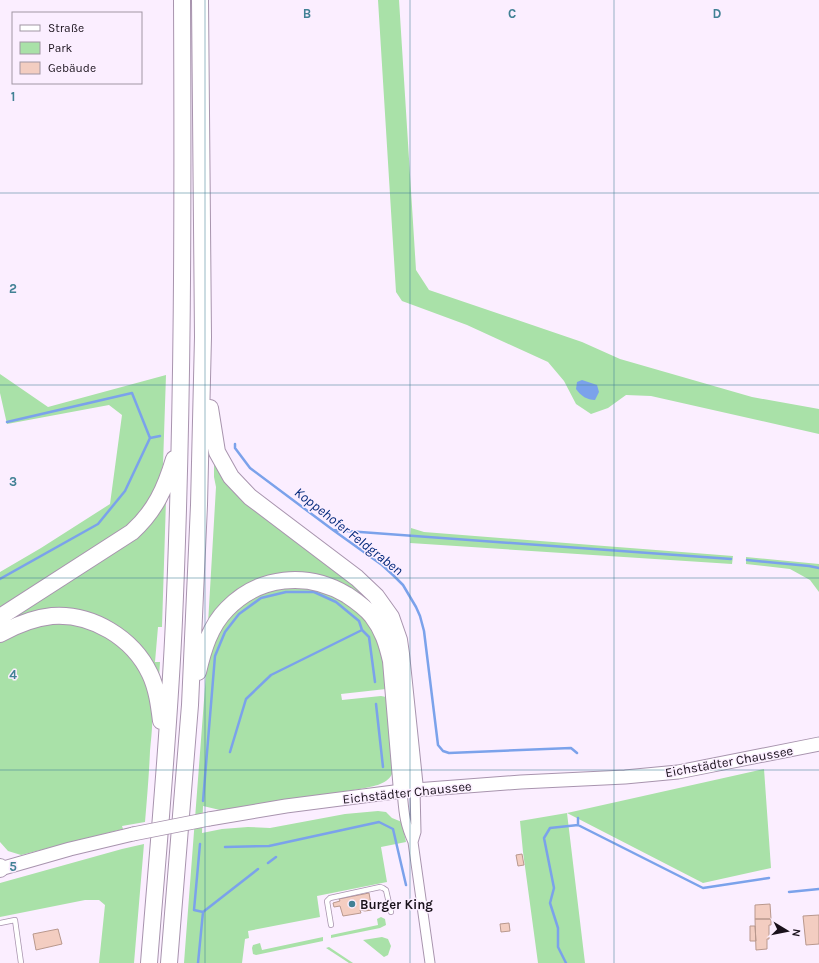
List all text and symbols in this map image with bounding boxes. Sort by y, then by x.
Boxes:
text: B [303,6,311,21]
text: C [508,6,516,21]
text: D [713,6,722,21]
legend [12,12,142,84]
text: Straße [48,21,84,35]
text: Park [48,41,73,55]
text: Gebäude [48,61,96,75]
text: 1 [11,89,15,104]
text: 2 [9,281,17,296]
text: 3 [9,474,17,489]
water label: Koppehofer Feldgraben [291,484,406,579]
text: 4 [9,667,17,682]
street label: Eichstädter Chaussee [664,743,794,780]
street label: Eichstädter Chaussee [342,778,473,807]
text: 5 [9,859,17,874]
place label: Burger King [360,897,433,912]
marker: Burger King [347,899,357,909]
north arrow [767,911,807,951]
text: N [789,928,803,938]

